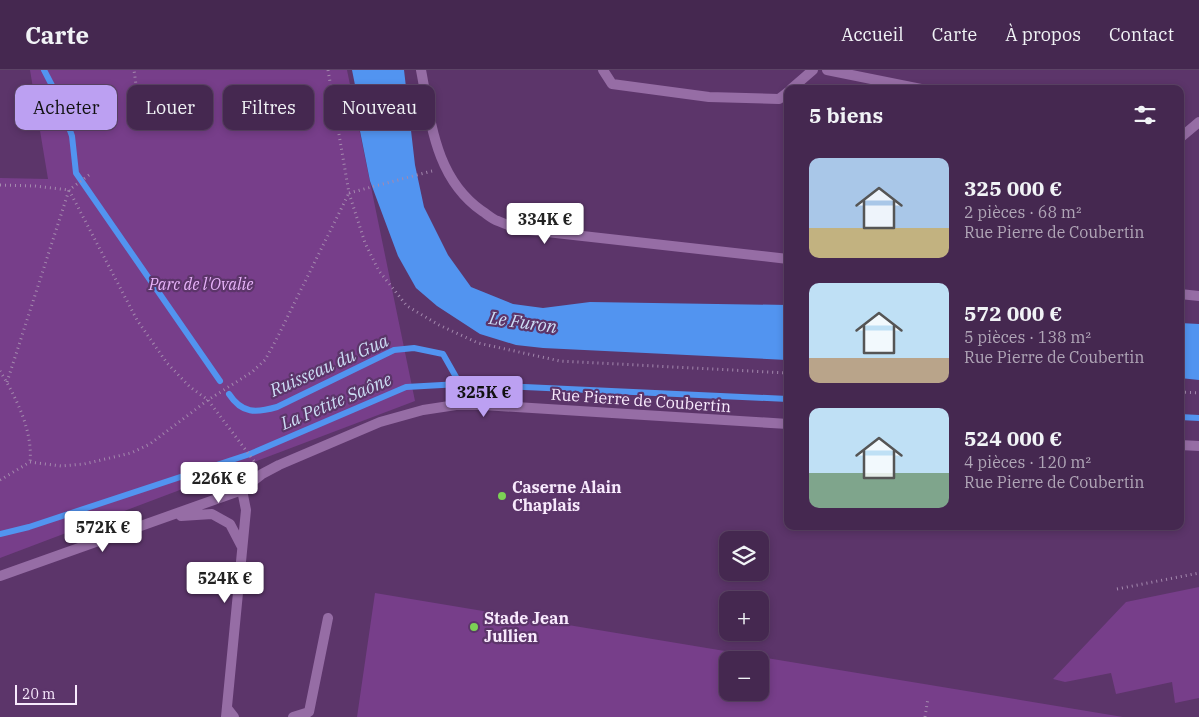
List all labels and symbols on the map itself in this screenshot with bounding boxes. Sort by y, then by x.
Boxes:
pin: 334K € [504,202,586,245]
park label: Parc de l'Ovalie [148,274,253,294]
water label: Le Furon [487,306,559,338]
water label: Ruisseau du Gua [265,328,392,402]
water label: La Petite Saône [276,367,395,435]
pin: 325K € [443,376,525,418]
street label: Rue Pierre de Coubertin [550,384,732,416]
pin: 226K € [178,462,260,504]
place label: Caserne Alain Chaplais [512,477,622,515]
marker: Caserne Alain Chaplais [496,490,508,502]
pin: 572K € [62,510,144,553]
pin: 524K € [184,562,266,604]
place label: Stade Jean Jullien [484,608,569,646]
marker: Stade Jean Jullien [468,621,480,633]
scale bar [15,682,78,705]

